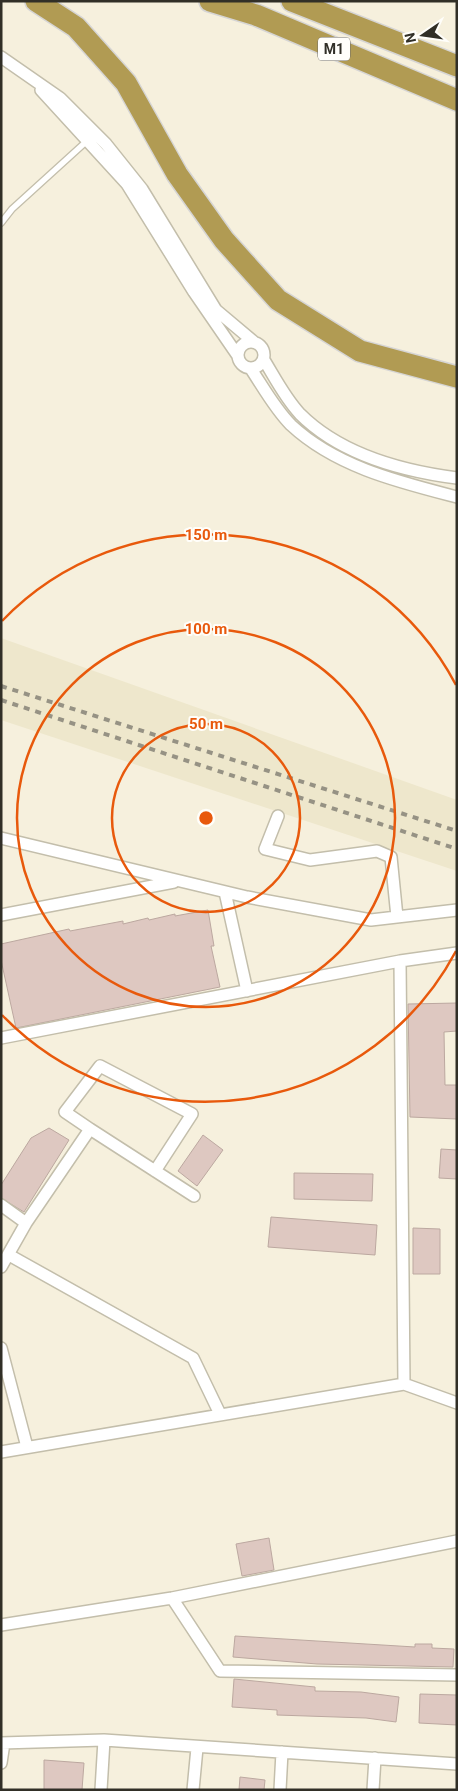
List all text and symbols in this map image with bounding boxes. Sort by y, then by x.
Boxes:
north arrow [398,10,448,60]
text: N [401,31,419,45]
road number: M1 [318,38,350,61]
text: 150 m [185,526,227,544]
text: 100 m [185,620,227,638]
text: 50 m [189,715,223,733]
centre of rings [197,809,215,827]

